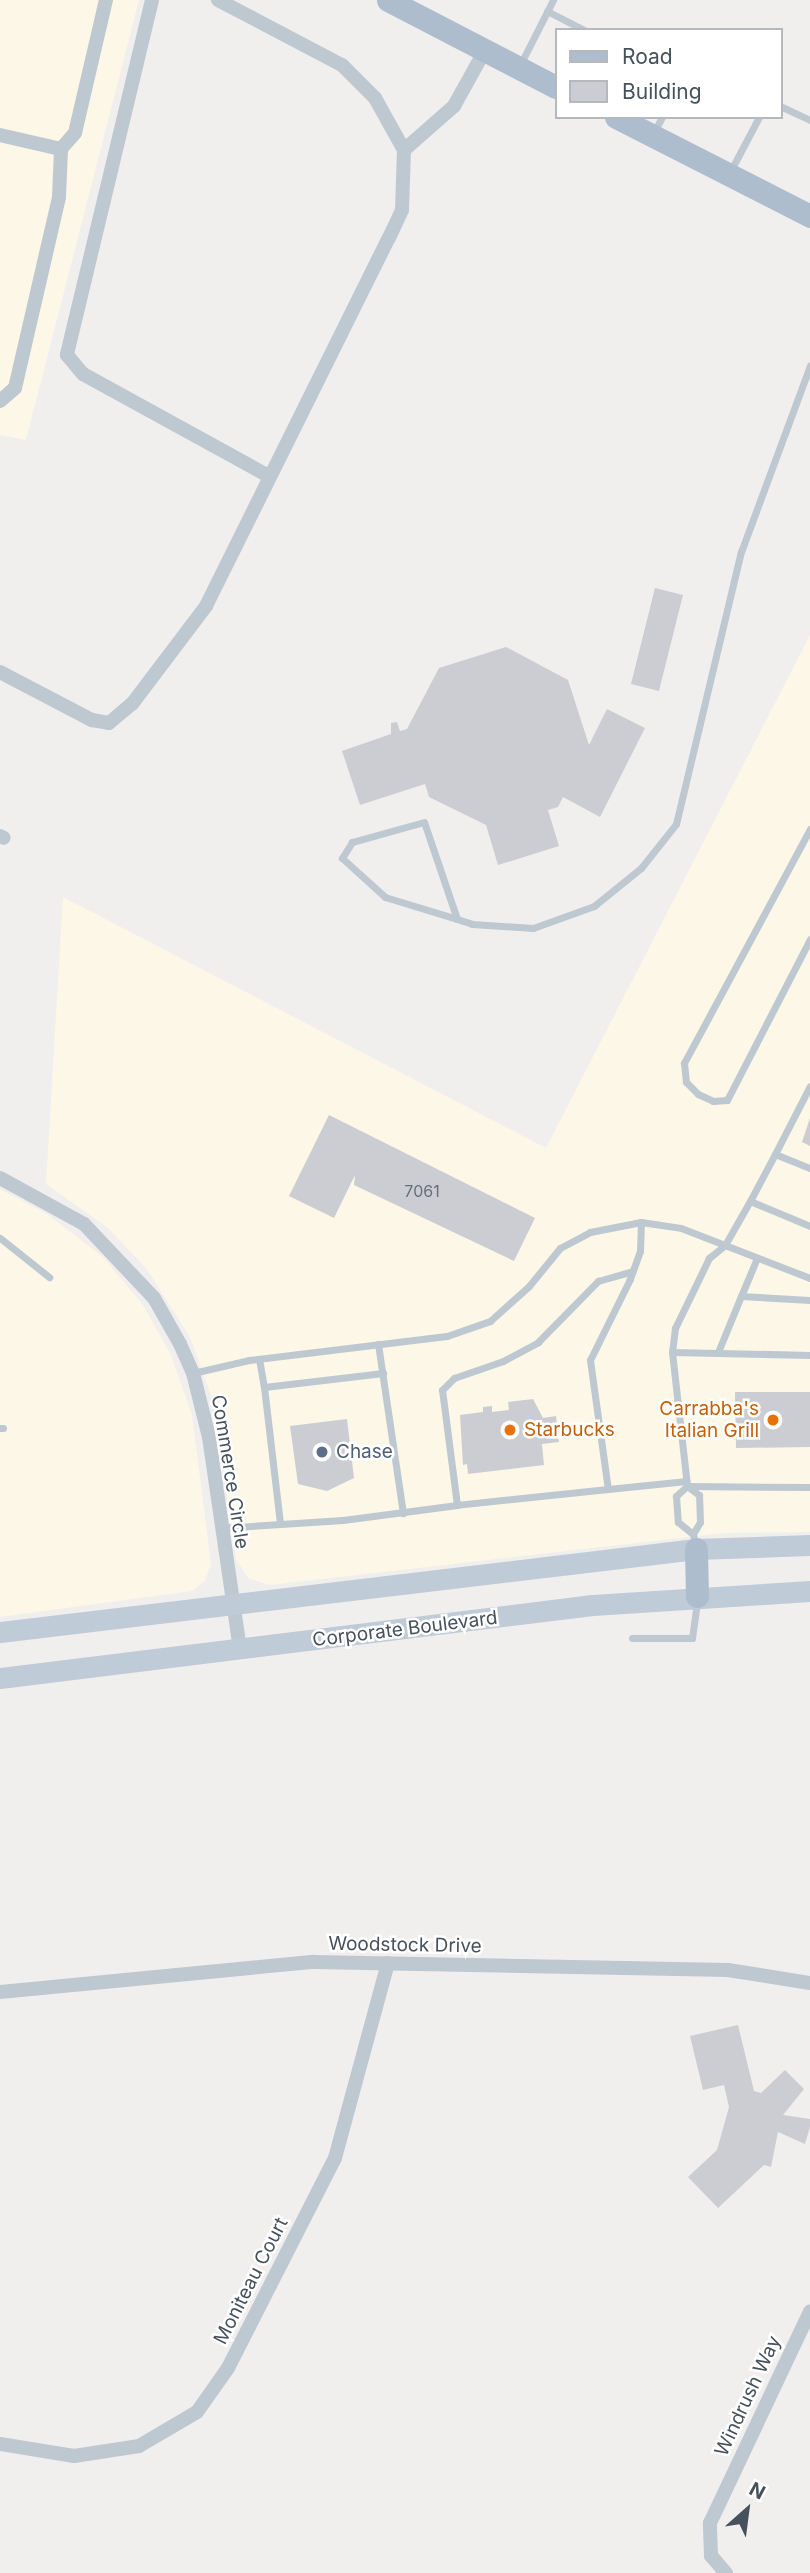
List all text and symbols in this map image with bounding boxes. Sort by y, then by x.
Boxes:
legend [554,28,782,119]
text: Road [622,44,673,69]
text: Building [622,79,702,104]
house number: 7061 [404,1181,440,1201]
street label: Commerce Circle [207,1393,253,1551]
place label: Carrabba's Italian Grill [659,1398,759,1442]
marker: Carrabba's Italian Grill [765,1412,781,1428]
place label: Starbucks [524,1419,615,1441]
marker: Starbucks [502,1422,518,1438]
place label: Chase [336,1441,393,1463]
marker: Chase [314,1444,330,1460]
street label: Corporate Boulevard [311,1606,499,1652]
street label: Woodstock Drive [328,1932,482,1958]
street label: Moniteau Court [209,2214,293,2348]
street label: Windrush Way [710,2332,786,2460]
north arrow [712,2475,782,2545]
text: N [745,2477,769,2505]

